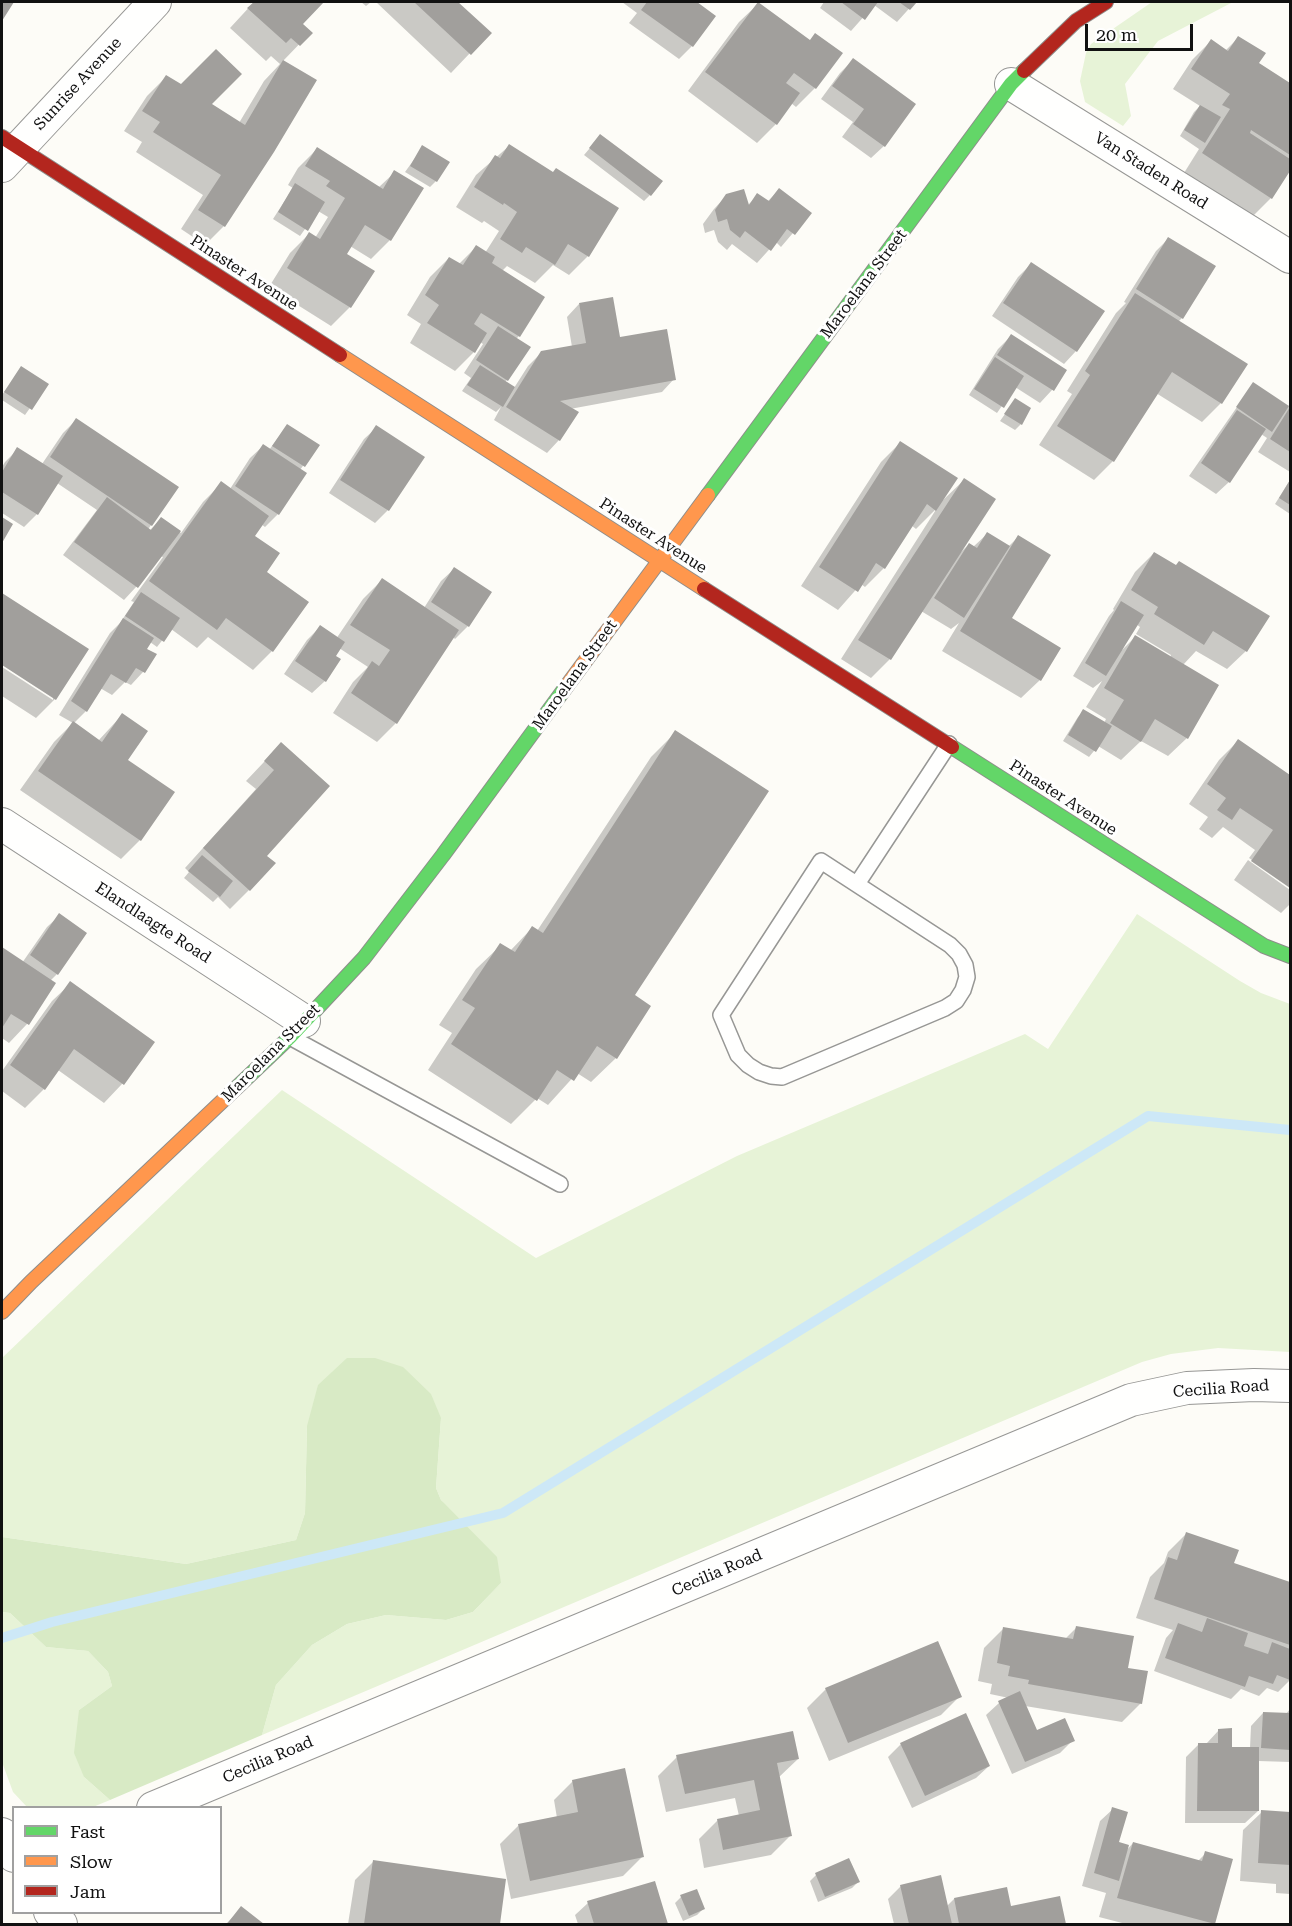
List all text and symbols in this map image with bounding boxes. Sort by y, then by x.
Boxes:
scale bar [1088,12,1196,50]
text: 20 m [1096,24,1137,45]
street label: Sunrise Avenue [30,34,126,134]
street label: Van Staden Road [1091,128,1211,214]
street label: Maroelana Street [817,226,911,342]
street label: Pinaster Avenue [187,231,301,315]
street label: Pinaster Avenue [596,494,710,578]
street label: Maroelana Street [529,616,621,734]
street label: Pinaster Avenue [1006,756,1120,840]
street label: Elandlaagte Road [92,878,214,968]
street label: Maroelana Street [218,1000,324,1106]
street label: Cecilia Road [1172,1376,1270,1402]
street label: Cecilia Road [669,1545,765,1601]
street label: Cecilia Road [220,1732,316,1788]
legend [12,1806,222,1914]
text: Fast [70,1821,105,1842]
text: Slow [70,1851,112,1872]
text: Jam [70,1881,106,1902]

